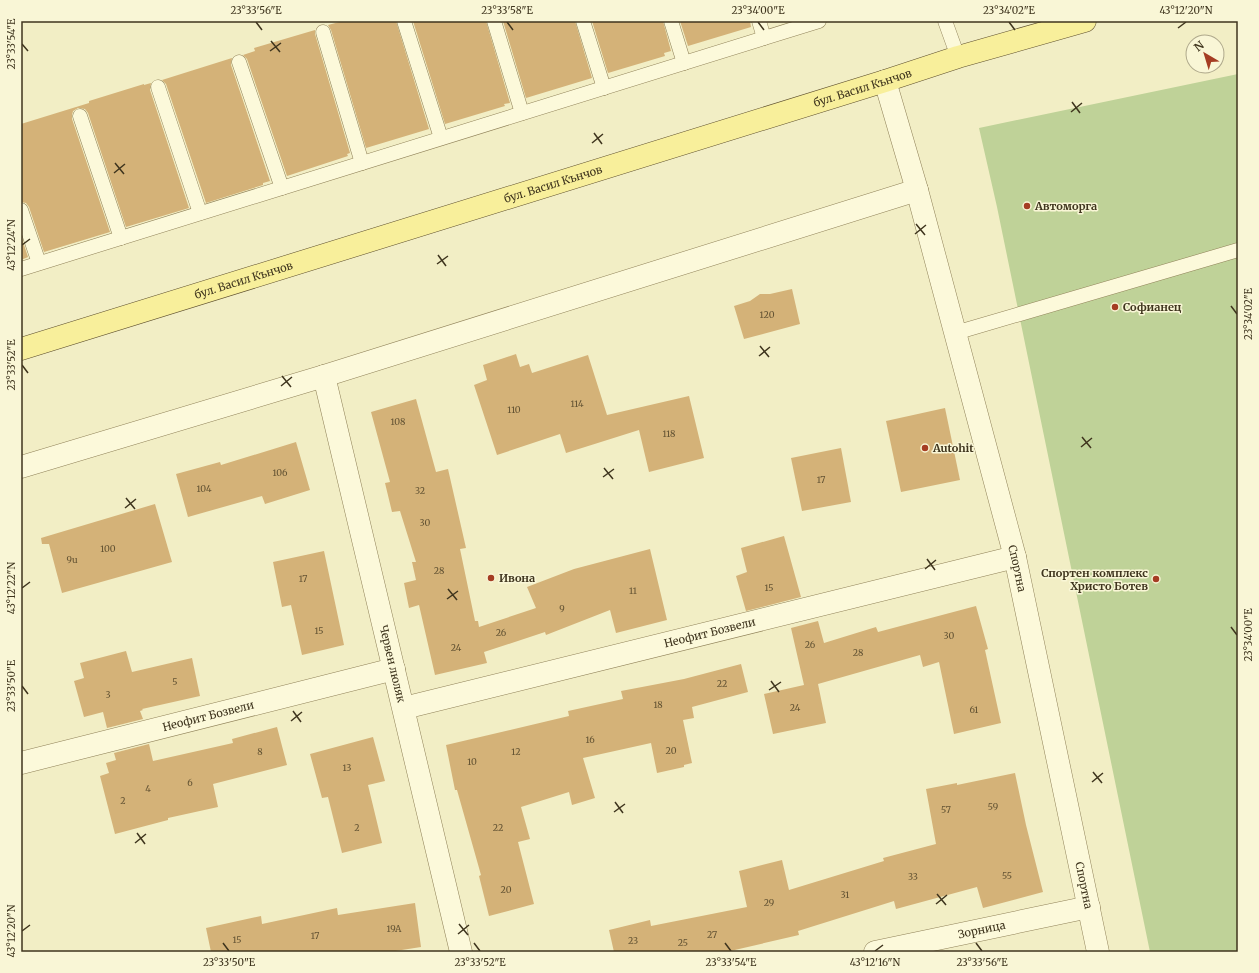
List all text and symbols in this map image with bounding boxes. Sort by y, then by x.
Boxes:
text: 23°33'56"E [230,4,282,17]
text: 23°33'58"E [481,4,533,17]
text: 23°34'00"E [732,4,785,17]
text: 23°34'02"E [983,4,1036,17]
text: 43°12'20"N [1160,4,1213,17]
text: 23°33'54"E [5,18,18,69]
north arrow [1185,34,1225,74]
text: N [1191,38,1207,54]
street label: бул. Васил Кънчов [812,66,914,110]
street label: бул. Васил Кънчов [502,162,604,206]
place label: Автоморга [1034,199,1097,213]
marker: Автоморга [1022,201,1032,211]
text: 43°12'24"N [5,219,18,271]
street label: бул. Васил Кънчов [193,258,295,302]
text: 23°34'02"E [1242,287,1255,340]
place label: Софианец [1123,300,1182,314]
marker: Софианец [1110,302,1120,312]
house number: 120 [760,309,775,320]
text: 23°33'52"E [5,339,18,391]
house number: 114 [571,398,584,409]
house number: 110 [507,404,521,415]
house number: 108 [391,416,405,427]
house number: 118 [663,428,675,439]
place label: Autohit [932,441,974,455]
marker: Autohit [920,443,930,453]
house number: 106 [273,467,288,478]
house number: 17 [817,474,825,485]
house number: 104 [197,483,212,494]
house number: 32 [415,485,425,496]
house number: 30 [420,517,431,528]
house number: 100 [100,543,116,554]
street label: Спортна [1005,543,1029,593]
house number: 9u [66,554,78,565]
text: 43°12'22"N [5,562,18,614]
house number: 28 [434,565,444,576]
place label: Спортен комплекс Христо Ботев [1041,566,1148,593]
place label: Ивона [499,571,535,585]
house number: 17 [299,573,307,584]
marker: Ивона [486,573,496,583]
marker: Спортен комплекс Христо Ботев [1151,574,1161,584]
house number: 15 [764,582,774,593]
house number: 11 [629,585,637,596]
house number: 9 [559,603,565,614]
text: 23°34'00"E [1242,608,1255,661]
street label: Неофит Бозвели [663,614,757,650]
street label: Червен люляк [377,624,408,704]
house number: 15 [314,625,324,636]
house number: 26 [496,627,507,638]
house number: 30 [944,630,955,641]
house number: 26 [805,639,816,650]
house number: 24 [451,642,462,653]
house number: 28 [853,647,863,658]
text: 23°33'50"E [5,659,18,712]
house number: 5 [172,676,178,687]
house number: 22 [717,678,727,689]
house number: 3 [105,689,111,700]
street label: Неофит Бозвели [161,697,256,734]
house number: 18 [653,699,663,710]
house number: 24 [790,702,801,713]
house number: 61 [970,704,978,715]
house number: 16 [585,734,595,745]
house number: 20 [666,745,677,756]
house number: 8 [257,746,263,757]
house number: 12 [511,746,521,757]
house number: 10 [467,756,477,767]
house number: 13 [343,762,351,773]
house number: 6 [187,777,193,788]
house number: 4 [145,783,151,794]
house number: 2 [120,795,126,806]
house number: 59 [988,801,998,812]
house number: 57 [941,804,951,815]
house number: 2 [354,822,360,833]
house number: 22 [493,822,503,833]
street label: Спортна [1072,861,1096,910]
house number: 55 [1002,870,1012,881]
house number: 33 [908,871,918,882]
house number: 20 [501,884,512,895]
house number: 31 [841,889,849,900]
house number: 29 [764,897,774,908]
text: 43°12'20"N [5,904,18,957]
street label: Зорница [957,918,1007,941]
house number: 19A [387,923,402,934]
house number: 27 [707,929,717,940]
house number: 17 [311,930,319,941]
house number: 15 [232,934,242,945]
house number: 23 [628,935,638,946]
house number: 25 [678,937,688,948]
text: 23°33'50"E [203,956,256,969]
text: 23°33'52"E [454,956,506,969]
text: 23°33'54"E [706,956,757,969]
text: 43°12'16"N [850,956,900,969]
text: 23°33'56"E [956,956,1008,969]

